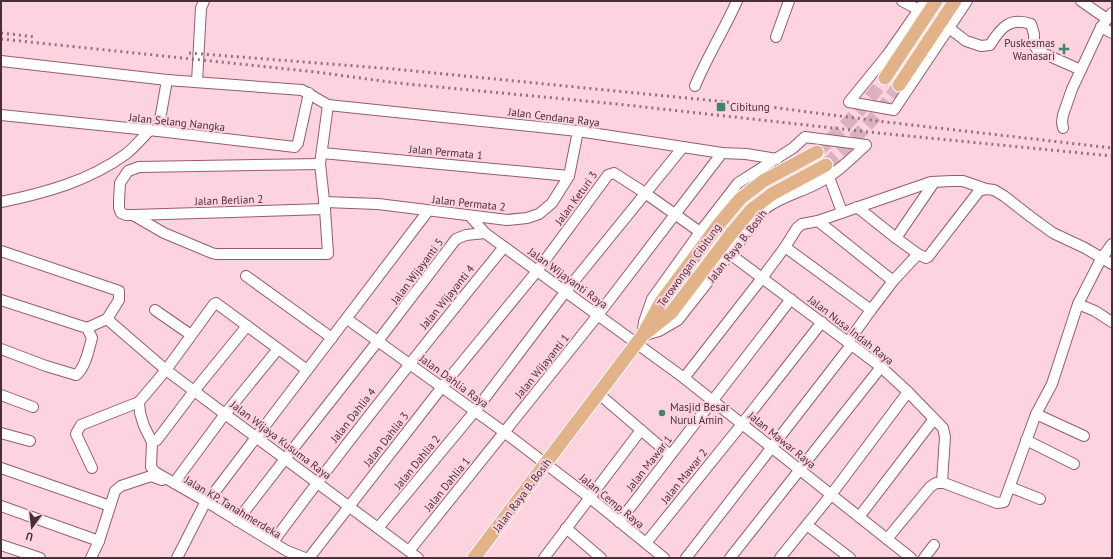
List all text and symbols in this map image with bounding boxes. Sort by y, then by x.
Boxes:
place label: Puskesmas Wanasari [1004,36,1055,63]
marker: Puskesmas Wanasari [1058,43,1070,55]
place label: Cibitung [730,100,770,114]
marker: Cibitung [715,101,727,113]
street label: Jalan Cendana Raya [506,104,601,130]
street label: Jalan Selang Nangka [127,110,226,134]
street label: Jalan Permata 1 [408,142,483,162]
street label: Jalan Keturi 3 [551,168,600,229]
street label: Jalan Berlian 2 [193,192,264,208]
street label: Jalan Permata 2 [431,192,506,214]
street label: Jalan Raya B. Bosih [704,207,770,286]
street label: Terowongan Cibitung [654,220,724,309]
street label: Jalan Wijayanti 5 [387,235,446,307]
street label: Jalan Wijayanti Raya [525,244,611,312]
street label: Jalan Wijayanti 4 [416,262,477,333]
street label: Jalan Nusa Indah Raya [805,292,897,368]
street label: Jalan Wijayanti 1 [511,331,572,402]
street label: Jalan Dahlia Raya [416,351,491,411]
street label: Jalan Dahlia 4 [327,385,379,446]
street label: Jalan Wijaya Kusuma Raya [227,397,334,483]
place label: Masjid Besar Nurul Amin [670,400,730,427]
marker: Masjid Besar Nurul Amin [657,408,667,418]
street label: Jalan Mawar Raya [745,408,819,472]
street label: Jalan Dahlia 3 [360,409,412,470]
street label: Jalan Dahlia 2 [390,432,443,493]
street label: Jalan Mawar 1 [622,432,675,494]
street label: Jalan Mawar 2 [657,446,710,507]
street label: Jalan Dahlia 1 [420,454,473,515]
street label: Jalan Raya B. Bosih [489,455,554,535]
street label: Jalan Cemp. Raya [576,470,647,531]
street label: Jalan KP. Tanahmerdeka [181,472,284,541]
north arrow [12,507,52,547]
text: U [24,529,35,544]

